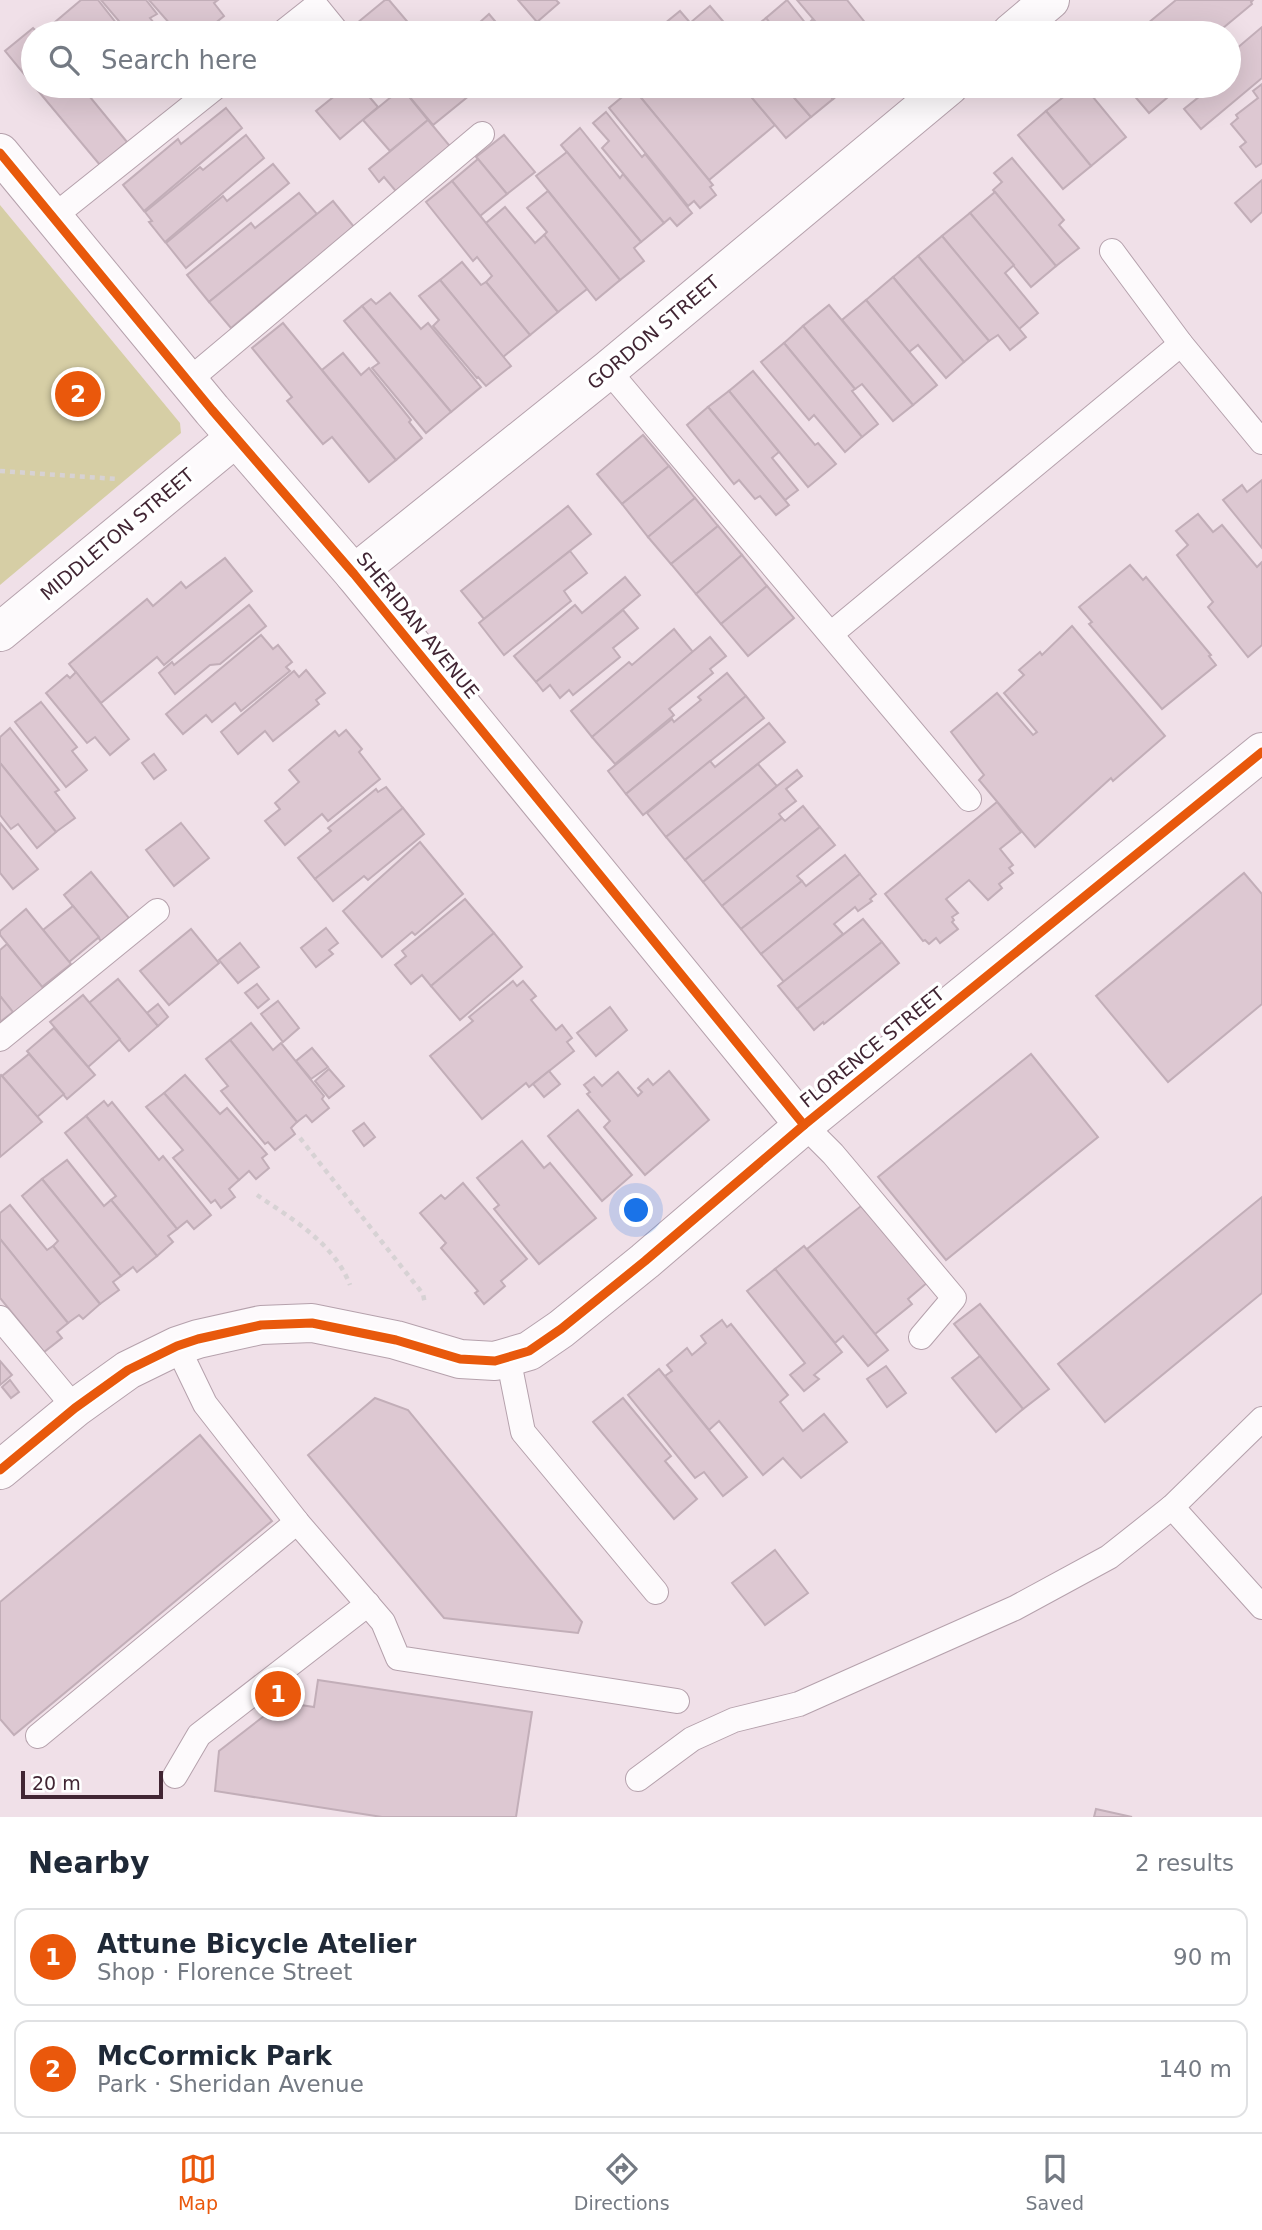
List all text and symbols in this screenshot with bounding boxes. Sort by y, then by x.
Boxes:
search box [21,21,1241,98]
icon: search [45,41,83,79]
text: Search here [101,45,257,75]
street label: GORDON STREET [583,270,724,394]
pin: 2 [55,368,101,420]
street label: MIDDLETON STREET [36,463,198,605]
street label: SHERIDAN AVENUE [352,548,484,702]
street label: FLORENCE STREET [796,982,949,1112]
your location [619,1193,653,1227]
pin: 1 [255,1668,301,1720]
scale bar [21,1768,163,1800]
text: 20 m [32,1772,81,1794]
text: Nearby [28,1845,150,1880]
text: 2 results [1135,1850,1234,1876]
text: Attune Bicycle Atelier [97,1929,416,1959]
text: 1 [45,1944,61,1970]
text: 90 m [1173,1944,1232,1970]
text: Shop · Florence Street [97,1959,352,1985]
text: McCormick Park [97,2041,332,2071]
text: 2 [45,2056,61,2082]
text: 140 m [1158,2056,1232,2082]
text: Park · Sheridan Avenue [97,2071,364,2097]
tab: Map [178,2150,218,2214]
tab: Directions [574,2150,670,2214]
tab: Saved [1025,2150,1084,2214]

